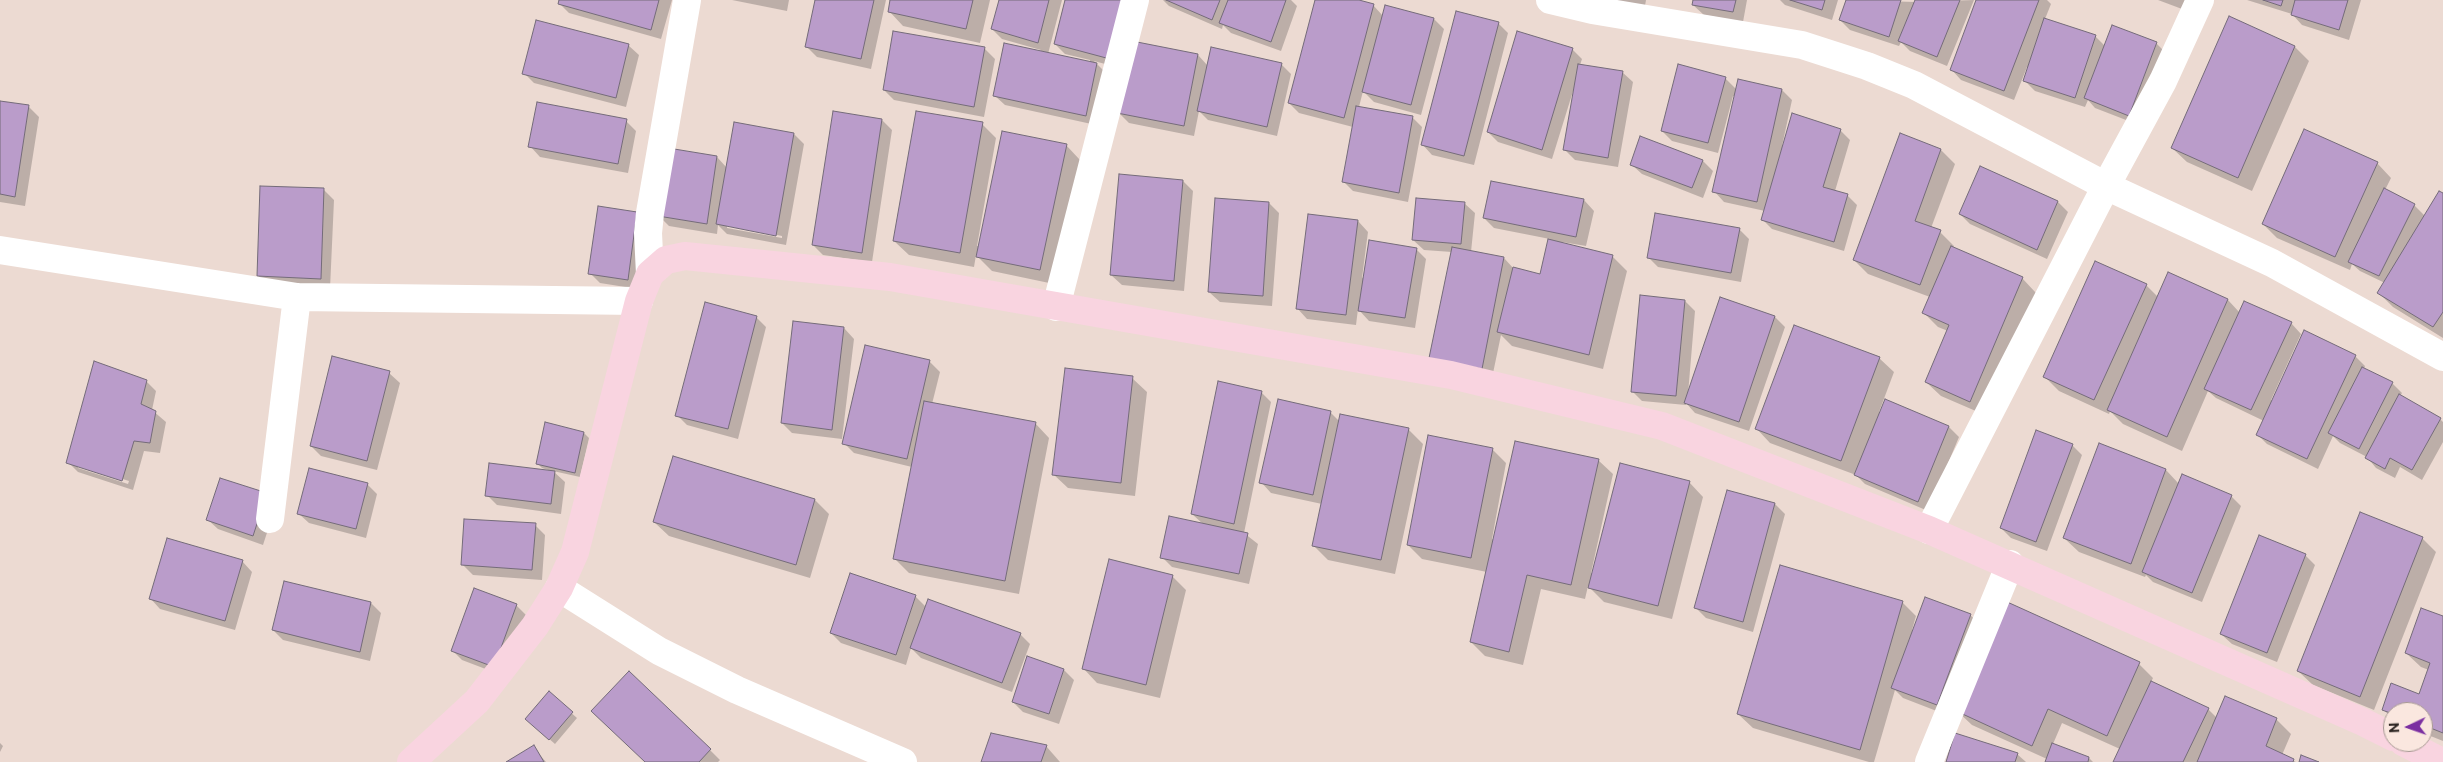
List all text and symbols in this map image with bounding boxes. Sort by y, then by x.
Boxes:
north arrow [2383,702,2433,752]
text: N [2385,722,2402,733]

